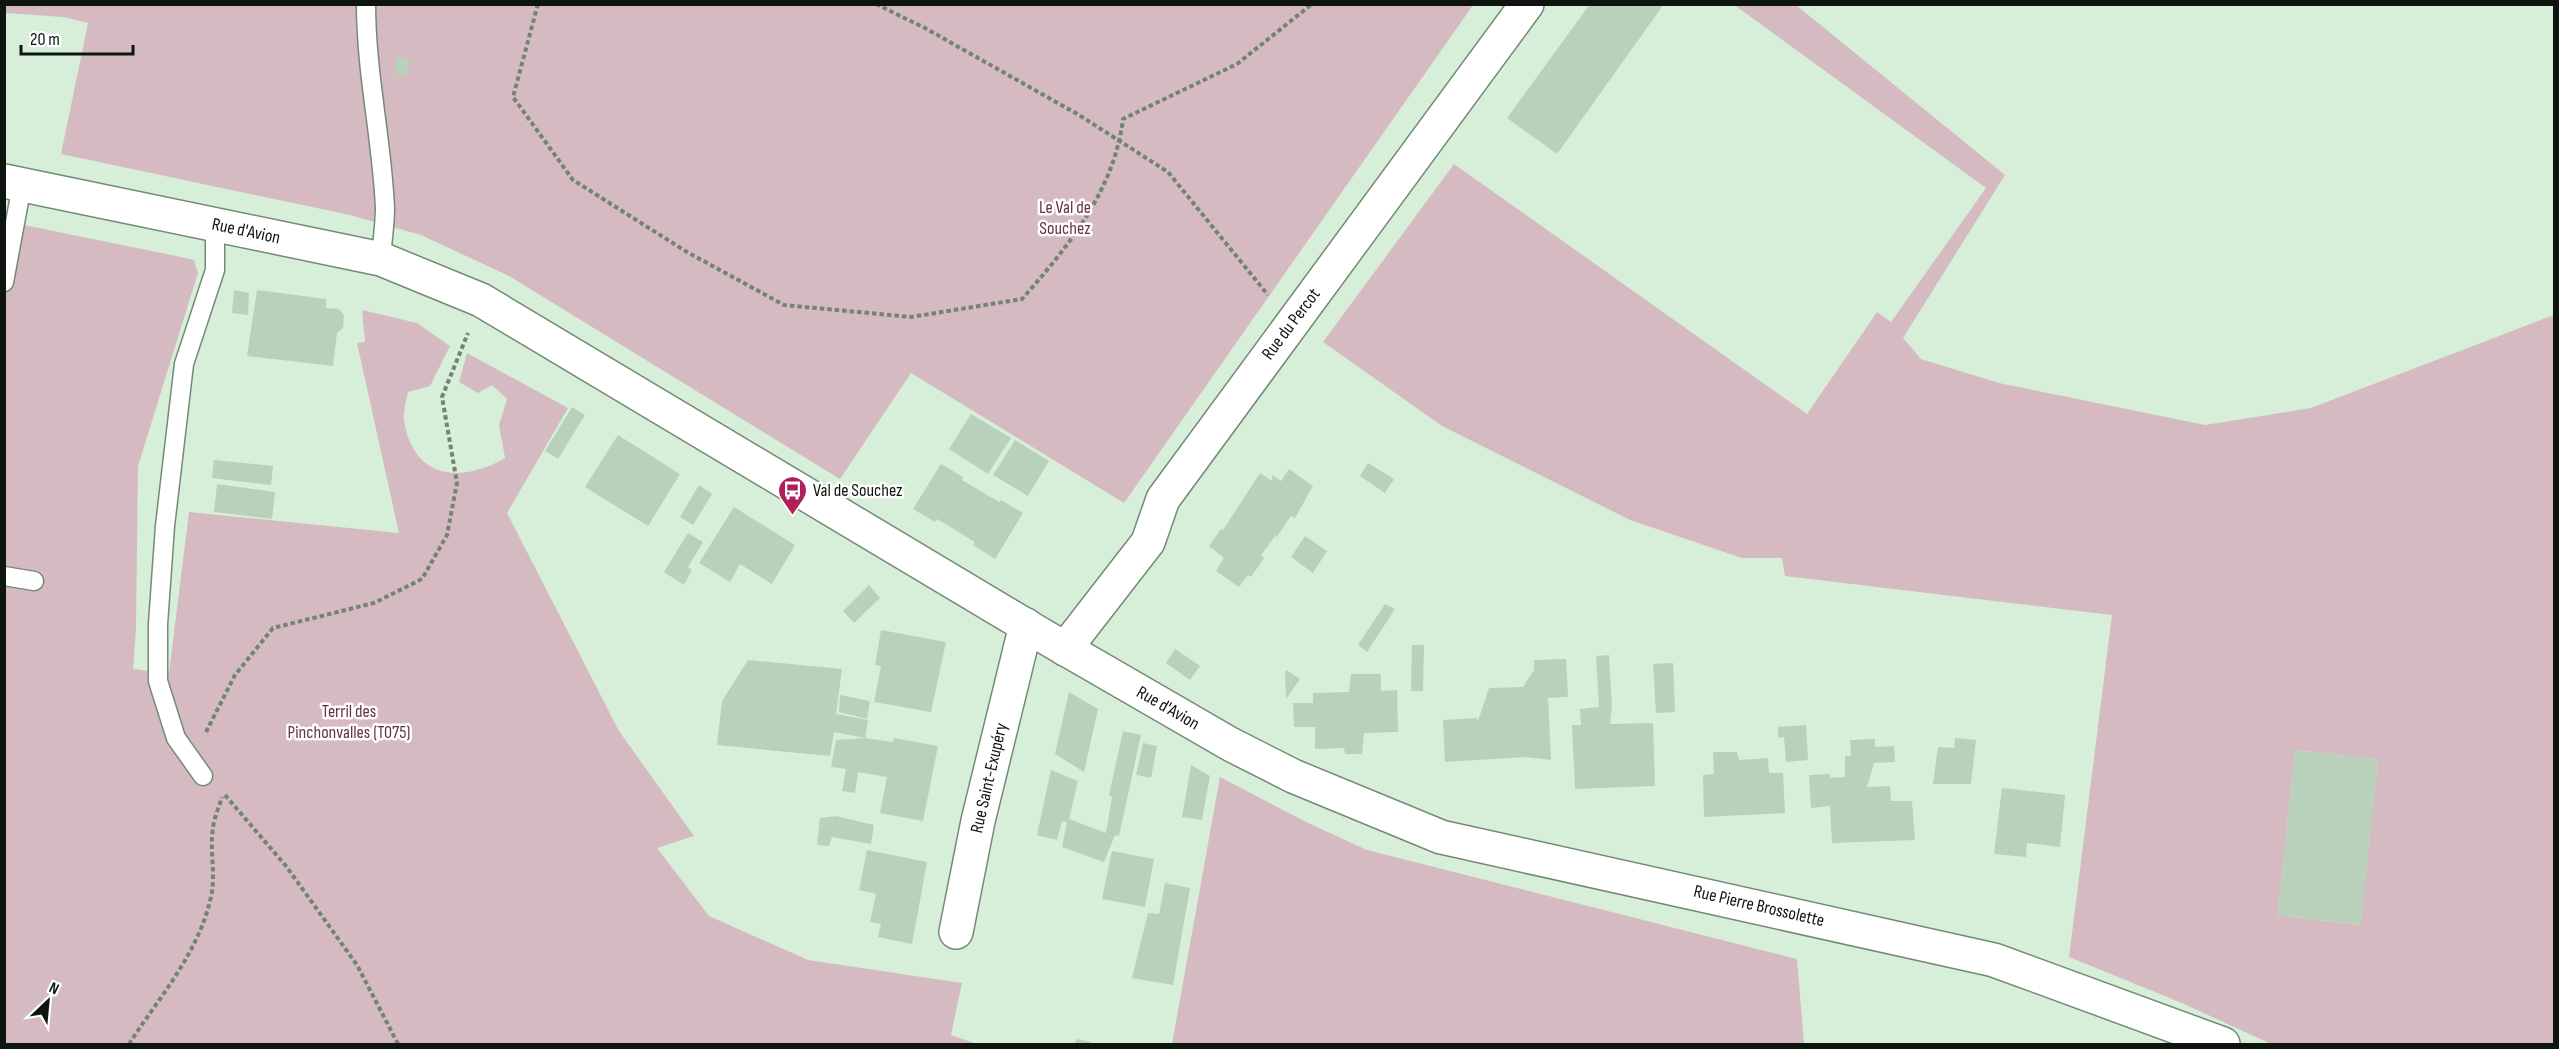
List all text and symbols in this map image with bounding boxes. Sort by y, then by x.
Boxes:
scale bar [21,18,134,56]
text: 20 m [30,29,60,50]
park label: Le Val de Souchez [1039,197,1091,239]
street label: Rue d'Avion [210,214,282,248]
street label: Rue du Percot [1257,284,1325,364]
bus stop icon: Val de Souchez [776,474,808,516]
place label: Val de Souchez [813,480,903,501]
street label: Rue d'Avion [1133,682,1203,734]
park label: Terril des Pinchonvalles (T075) [288,701,410,743]
street label: Rue Saint-Exupéry [966,721,1012,835]
street label: Rue Pierre Brossolette [1692,881,1826,931]
north arrow [18,971,78,1031]
text: N [46,978,62,999]

